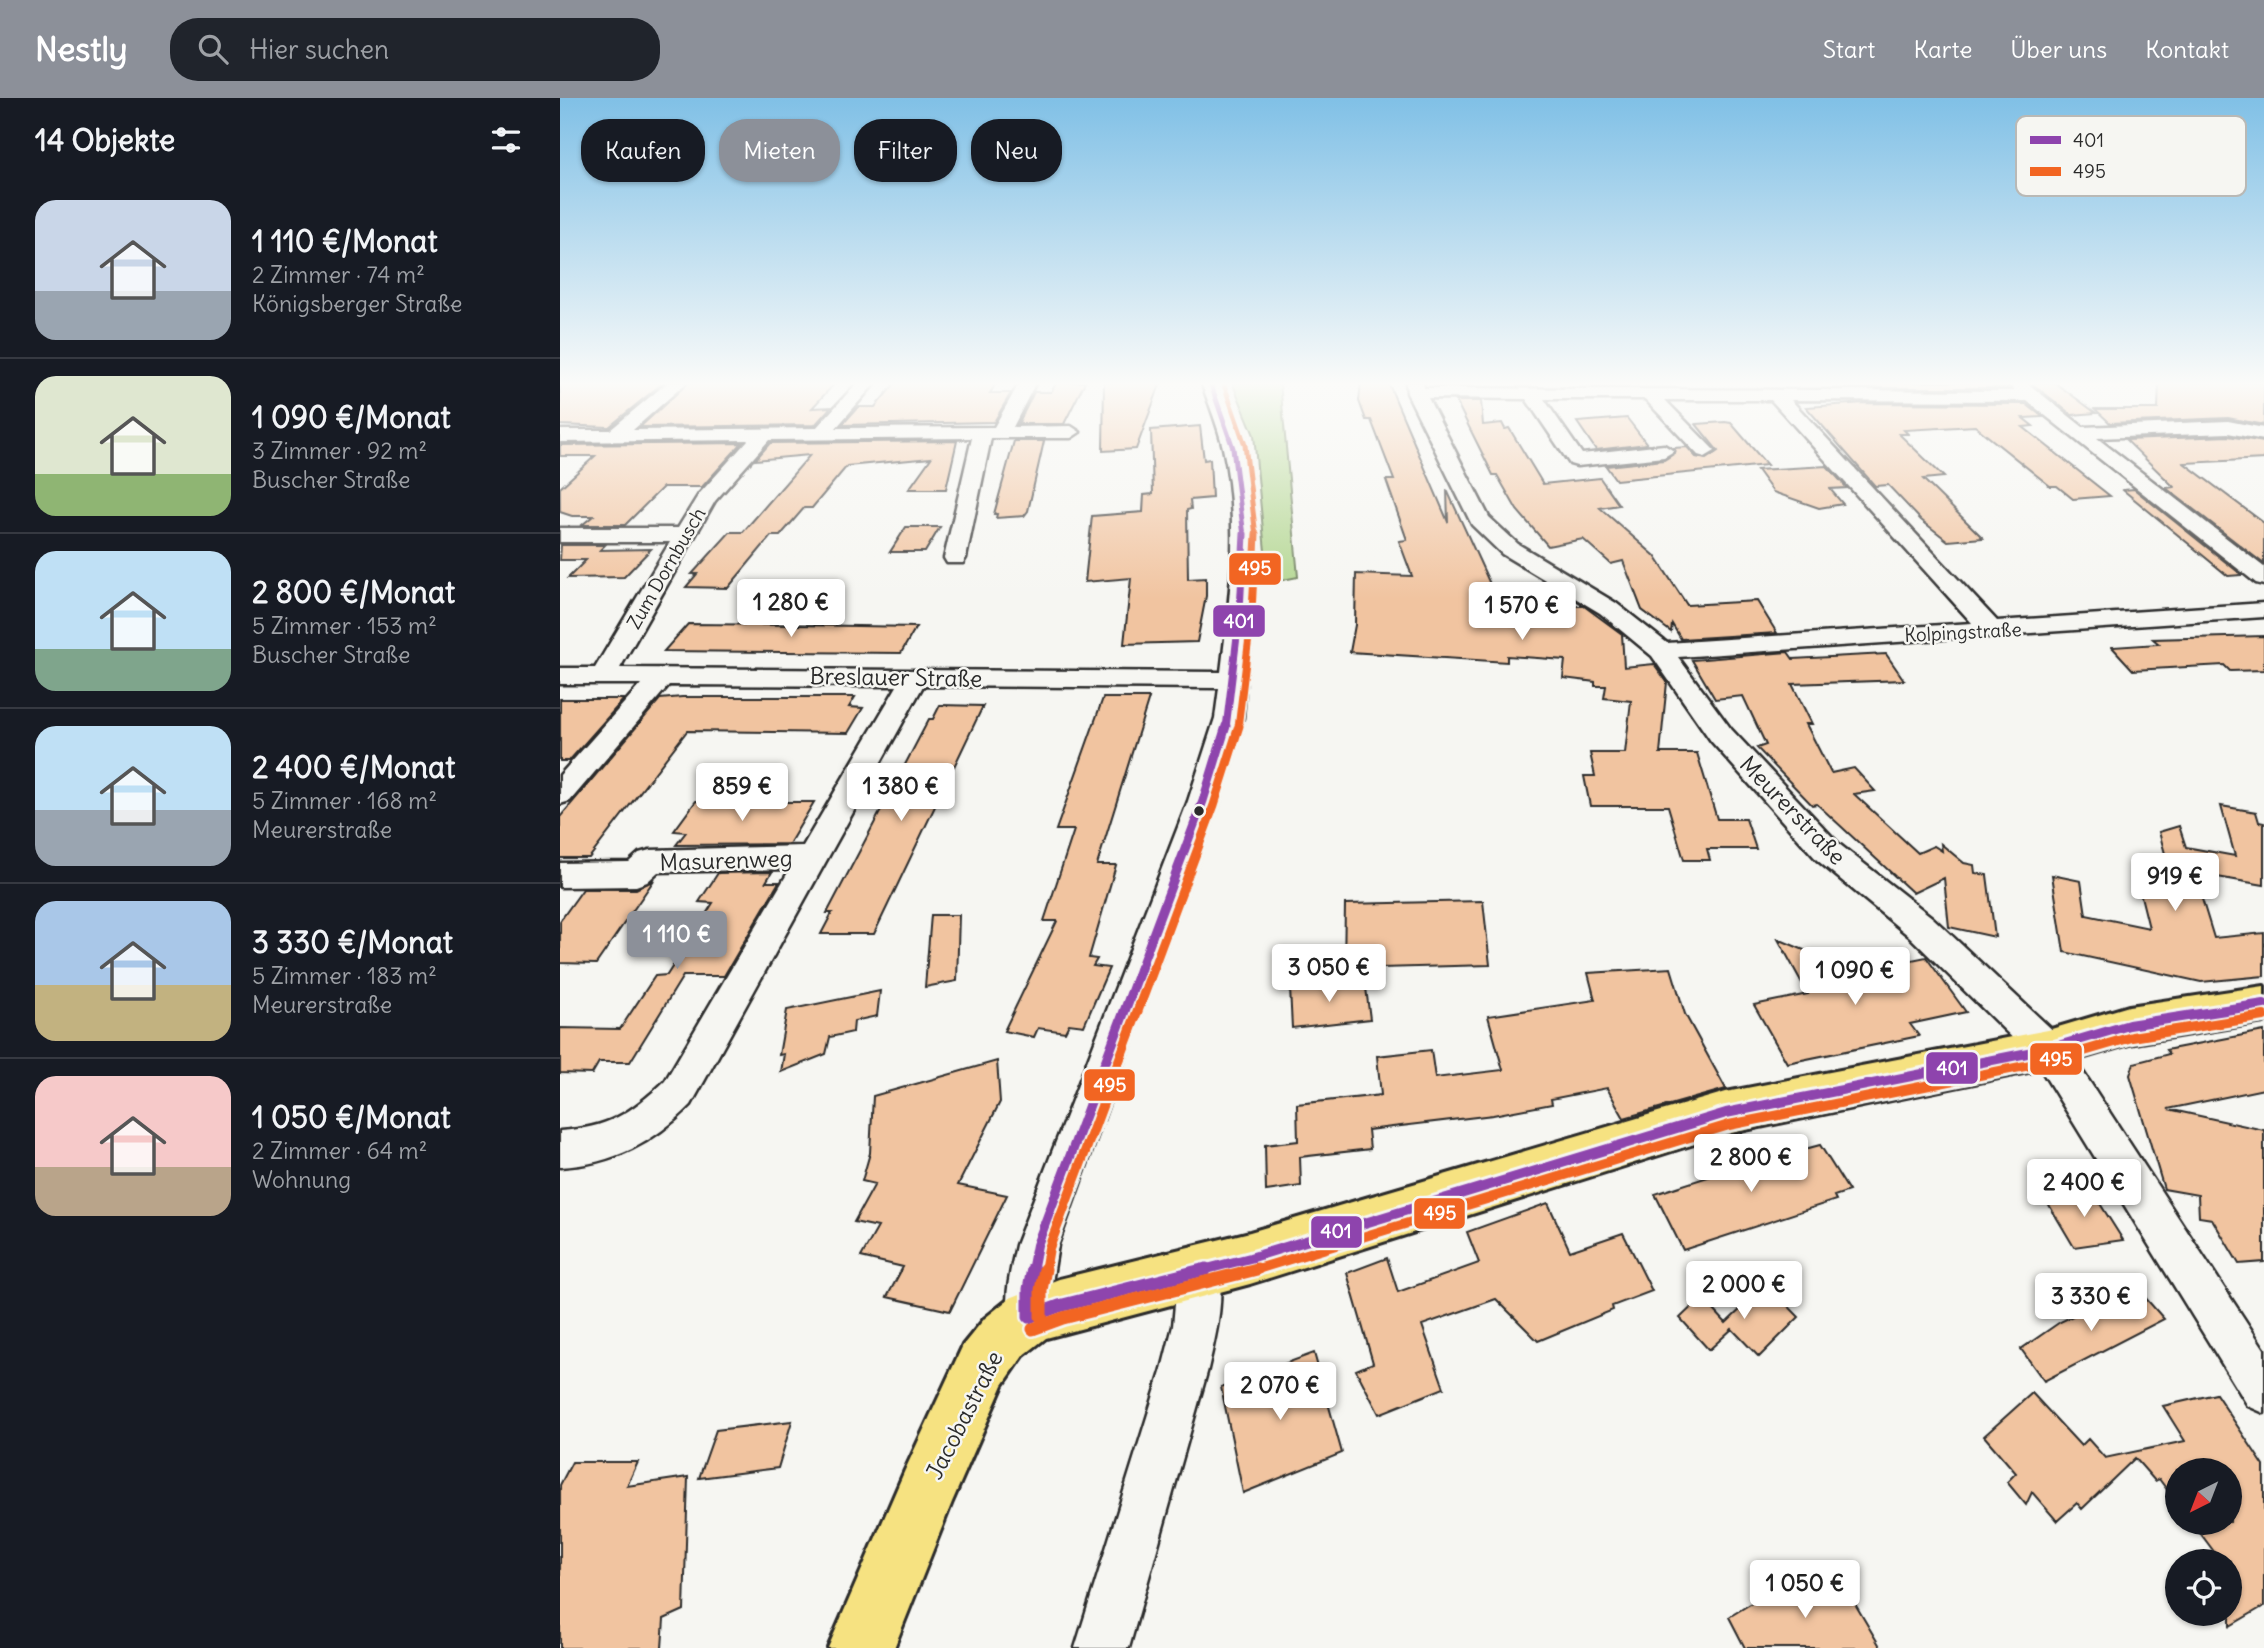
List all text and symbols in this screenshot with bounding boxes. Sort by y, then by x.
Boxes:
search box [170,18,660,81]
text: Nestly [35,28,128,70]
icon: search [194,30,232,68]
text: Hier suchen [250,33,389,66]
text: Start [1823,34,1875,64]
text: Karte [1913,34,1972,64]
text: Über uns [2010,34,2107,64]
text: Kontakt [2145,34,2229,64]
legend [2016,116,2246,196]
chip: Kaufen [581,119,705,182]
chip: Mieten [719,119,840,182]
chip: Filter [854,119,957,182]
chip: Neu [971,119,1062,182]
text: 14 Objekte [35,121,175,159]
icon: filters [487,121,525,159]
text: 401 [2073,128,2104,152]
text: 495 [2073,159,2106,183]
text: 1 110 €/Monat [252,222,438,260]
icon: home [91,228,175,312]
text: 2 Zimmer · 74 m² [252,260,425,289]
text: Königsberger Straße [252,289,462,318]
text: 1 090 €/Monat [252,398,451,436]
icon: home [91,404,175,488]
text: 3 Zimmer · 92 m² [252,436,427,465]
text: Buscher Straße [252,465,411,494]
street label: Zum Dornbusch [622,503,711,633]
line badge: 495 [1228,552,1282,586]
text: 495 [1239,556,1271,580]
text: 2 800 €/Monat [252,573,455,611]
icon: home [91,579,175,663]
pin: 1 280 € [726,580,856,639]
pin: 1 570 € [1457,582,1587,642]
text: 1 280 € [753,587,829,616]
text: 1 570 € [1485,590,1559,619]
line badge: 401 [1212,604,1266,638]
text: 401 [1223,609,1255,633]
text: 5 Zimmer · 153 m² [252,611,437,640]
street label: Kolpingstraße [1904,617,2022,647]
text: Buscher Straße [252,640,411,669]
street label: Breslauer Straße [809,661,983,693]
text: 2 400 €/Monat [252,748,455,786]
street label: Meurerstraße [1734,750,1852,870]
icon: home [91,754,175,838]
pin: 859 € [693,764,791,823]
pin: 1 380 € [836,764,966,823]
text: 859 € [712,771,772,800]
text: 1 380 € [863,771,939,800]
text: 5 Zimmer · 168 m² [252,786,437,815]
unlabelled marker [1192,804,1206,818]
text: Meurerstraße [252,815,392,844]
street label: Masurenweg [659,843,793,877]
pin: 919 € [2126,854,2224,913]
text: 919 € [2147,861,2203,890]
pin: 1 110 € [612,912,742,971]
text: 1 110 € [643,919,711,948]
text: 3 330 €/Monat [252,923,453,961]
icon: home [91,929,175,1013]
pin: 3 050 € [1264,944,1394,1004]
pin: 1 090 € [1790,948,1920,1007]
text: 3 050 € [1288,952,1370,981]
text: 1 090 € [1816,955,1894,984]
text: 5 Zimmer · 183 m² [252,961,437,990]
text: Meurerstraße [252,990,392,1019]
line badge: 495 [2029,1042,2083,1076]
text: 495 [2040,1047,2072,1071]
line badge: 401 [1925,1051,1979,1085]
text: 401 [1936,1056,1968,1080]
line badge: 495 [1083,1068,1136,1102]
text: 495 [1094,1073,1126,1097]
text: 1 050 €/Monat [252,1098,451,1136]
icon: home [91,1104,175,1188]
pin: 2 800 € [1686,1134,1816,1194]
text: 2 Zimmer · 64 m² [252,1136,427,1165]
text: 2 800 € [1710,1142,1792,1171]
pin: 2 400 € [2019,1160,2149,1219]
text: Wohnung [252,1165,351,1194]
text: 2 400 € [2043,1167,2125,1196]
line badge: 495 [1413,1197,1466,1230]
text: 495 [1424,1201,1456,1225]
line badge: 401 [1310,1215,1363,1249]
text: 401 [1320,1219,1352,1243]
pin: 2 000 € [1679,1262,1809,1321]
text: 2 000 € [1702,1269,1786,1298]
pin: 3 330 € [2026,1274,2156,1333]
text: 3 330 € [2051,1281,2131,1310]
street label: Jacobastraße [919,1346,1009,1484]
pin: 2 070 € [1215,1362,1345,1422]
text: 2 070 € [1240,1370,1320,1399]
north arrow [2165,1458,2242,1535]
map controls [2165,1458,2242,1626]
button: locate [2165,1549,2242,1626]
pin: 1 050 € [1740,1560,1870,1620]
text: 1 050 € [1766,1568,1844,1597]

